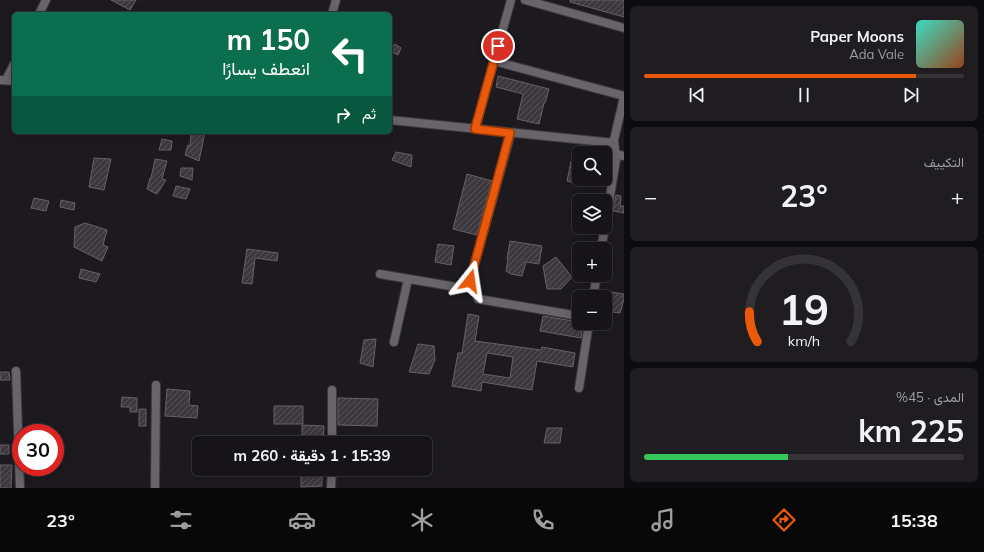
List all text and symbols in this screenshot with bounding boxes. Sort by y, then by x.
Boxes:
text: 150 m [227,22,310,57]
text: Paper Moons [810,27,904,46]
icon: left [324,28,376,80]
pin [481,29,515,63]
icon: arrive [487,35,509,57]
text: Ada Vale [849,46,904,62]
text: انعطف يسارًا [222,57,310,80]
icon: previous [686,84,708,106]
icon: pause [793,84,815,106]
icon: next [900,84,922,106]
icon: right [332,104,354,126]
text: ثم [362,104,376,123]
map controls [572,146,612,330]
button: search [572,146,612,186]
text: التكييف [924,154,964,170]
text: 23° [780,177,828,215]
text: − [644,183,657,211]
text: + [951,183,964,211]
button: layers [572,194,612,234]
button: + [572,242,612,282]
position arrow [449,260,491,302]
text: 19 [779,283,829,335]
button: − [572,290,612,330]
text: km/h [788,332,820,350]
text: المدى · 45% [896,389,964,405]
text: 225 km [858,412,964,450]
speed limit sign: 30 [12,424,64,476]
text: 15:39 · 1 دقيقة · 260 m [234,446,390,465]
icon: filters [167,506,195,534]
icon: car [288,506,316,534]
icon: climate [408,506,436,534]
icon: phone [529,506,557,534]
icon: music [649,506,677,534]
icon: directions [770,506,798,534]
text: 23° [46,509,75,532]
text: 15:38 [890,509,938,532]

